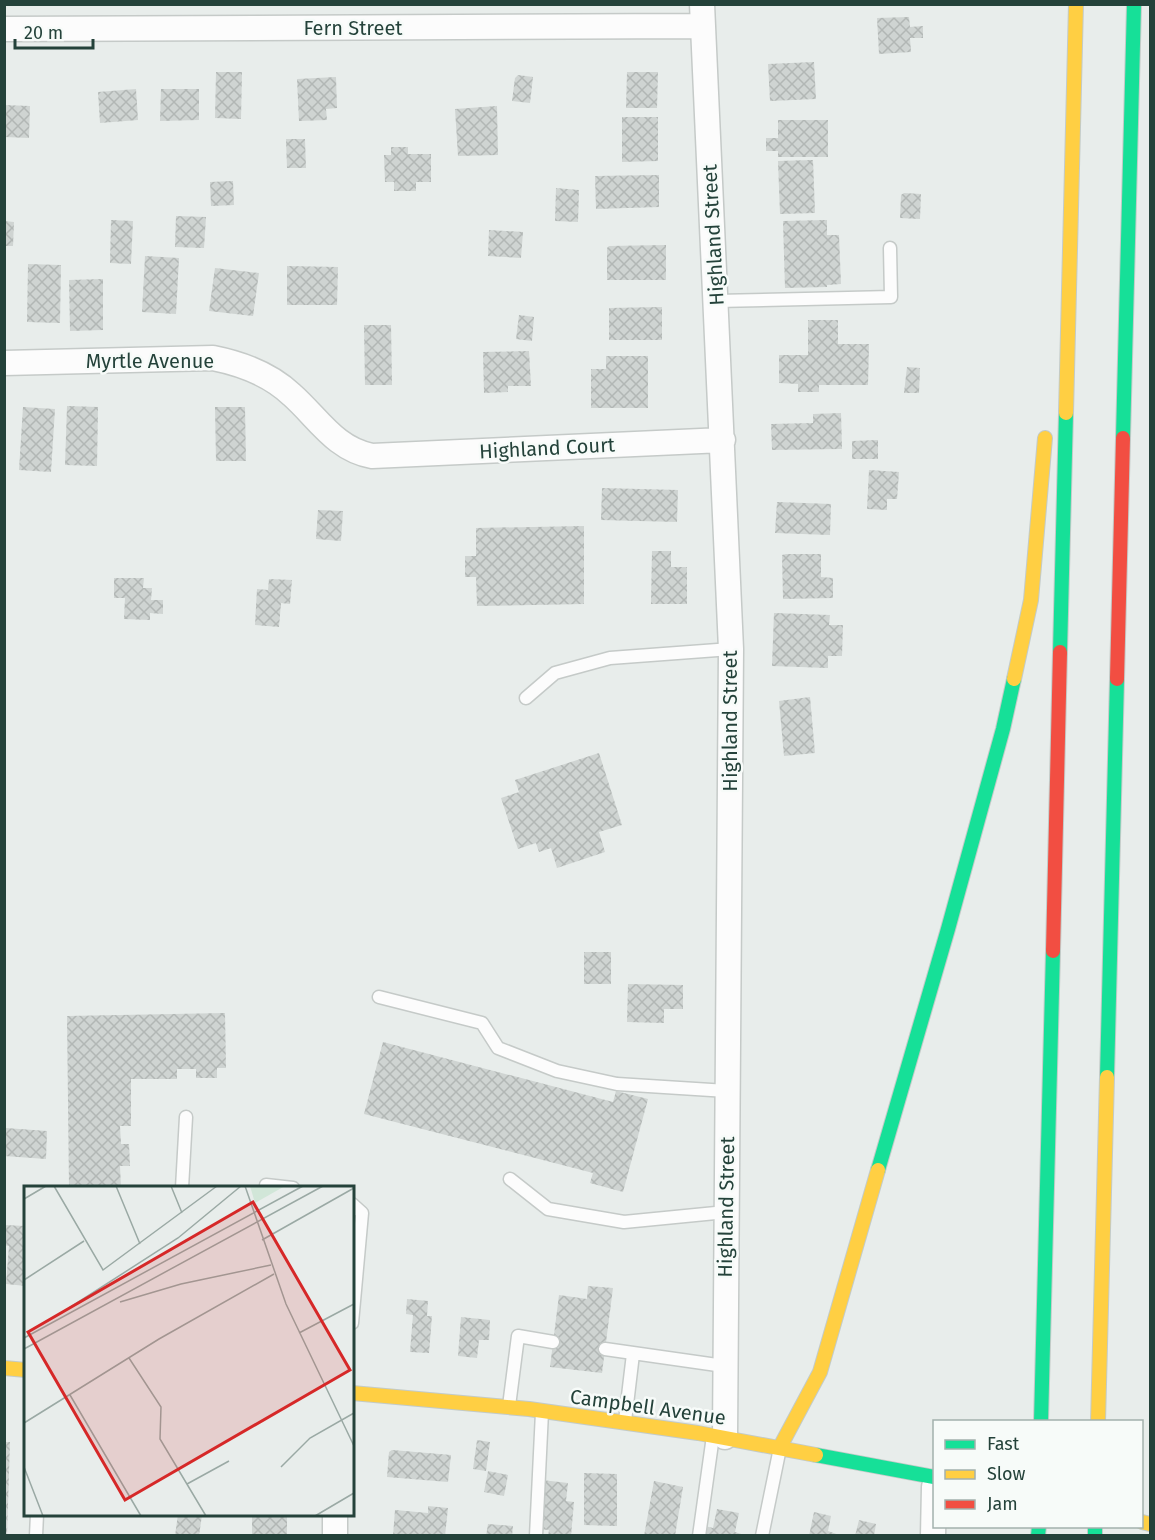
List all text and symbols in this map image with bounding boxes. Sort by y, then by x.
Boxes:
scale bar [15,12,93,50]
street label: Fern Street [303,16,403,40]
text: 20 m [24,22,63,44]
street label: Highland Street [697,163,729,306]
street label: Myrtle Avenue [86,349,214,373]
street label: Highland Court [478,432,616,464]
street label: Highland Street [718,650,742,792]
street label: Highland Street [713,1135,739,1278]
inset map [24,1186,354,1516]
street label: Campbell Avenue [569,1384,727,1430]
legend [933,1420,1143,1528]
text: Fast [987,1433,1020,1455]
text: Slow [987,1463,1026,1485]
text: Jam [987,1493,1018,1515]

